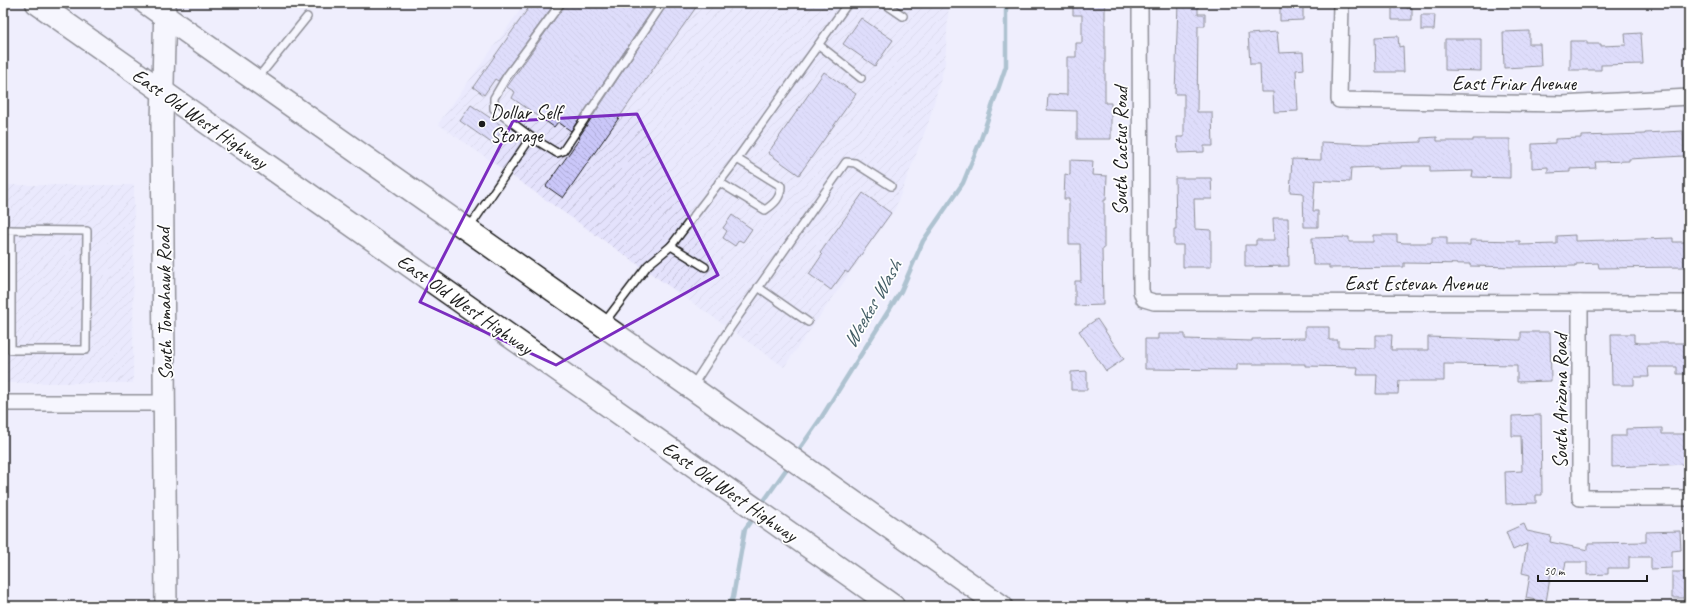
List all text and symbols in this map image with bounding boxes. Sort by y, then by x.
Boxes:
street label: East Old West Highway [127,62,274,176]
street label: East Friar Avenue [1452,71,1577,96]
street label: South Cactus Road [1108,83,1133,216]
place label: Dollar Self Storage [490,100,565,148]
marker: Dollar Self Storage [477,119,487,129]
street label: South Tomahawk Road [151,224,178,381]
street label: East Old West Highway [392,248,539,362]
water label: Weekes Wash [837,254,909,352]
street label: East Estevan Avenue [1345,271,1489,296]
street label: South Arizona Road [1548,330,1573,468]
street label: East Old West Highway [657,435,804,549]
scale bar [1538,557,1647,583]
text: 50 m [1544,563,1566,579]

